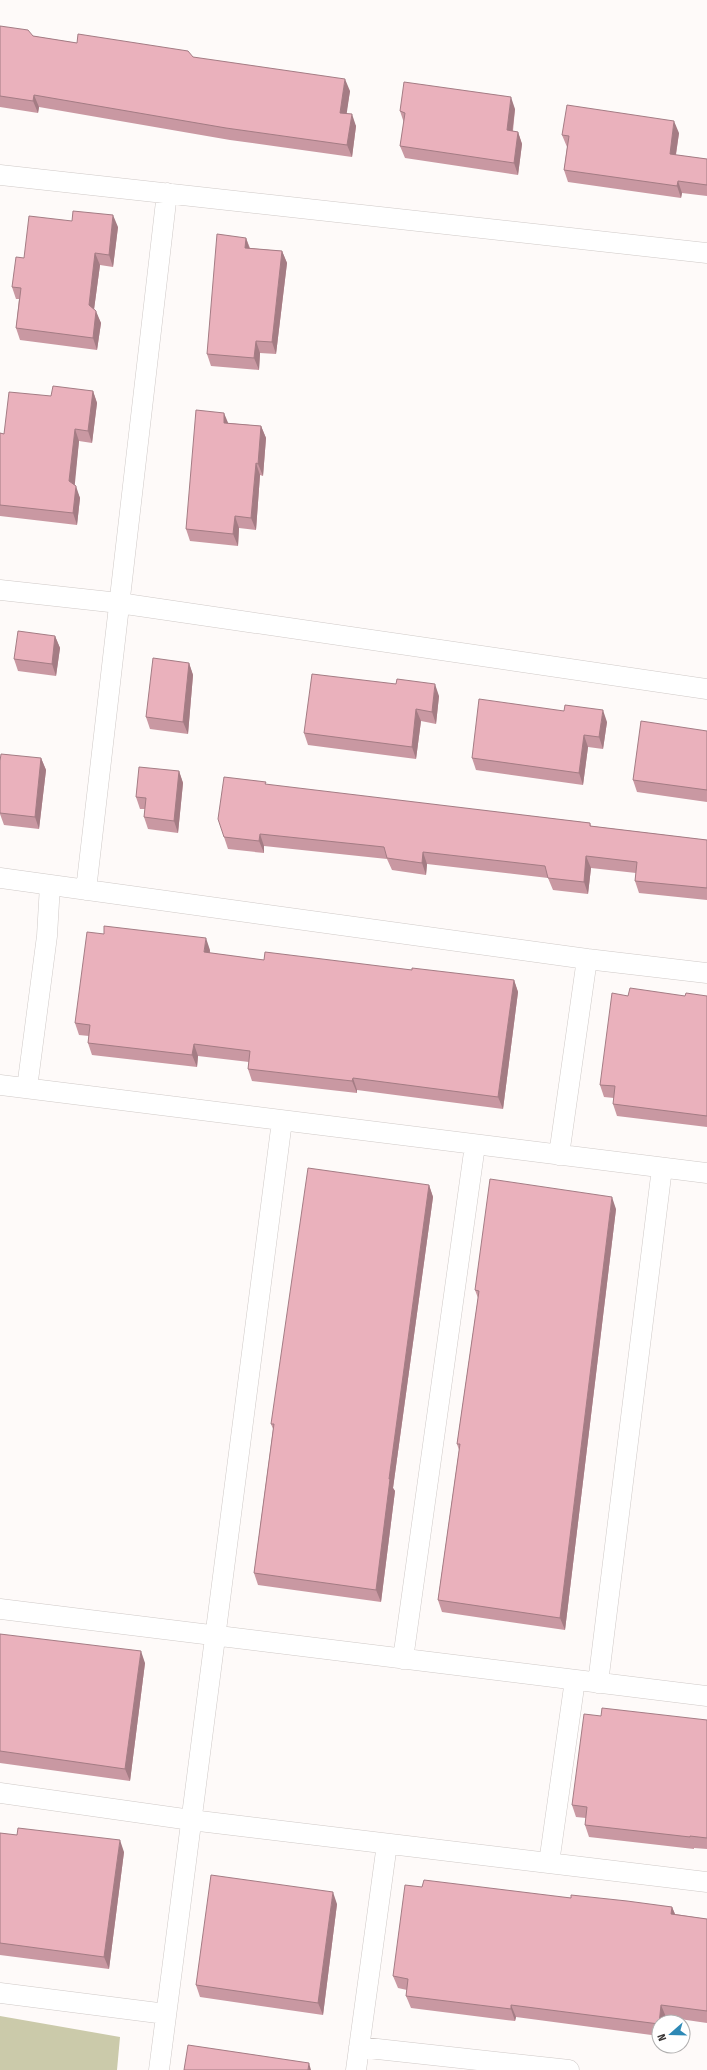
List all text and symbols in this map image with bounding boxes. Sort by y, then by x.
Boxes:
north arrow [651,2014,691,2054]
text: N [655,2032,669,2043]

